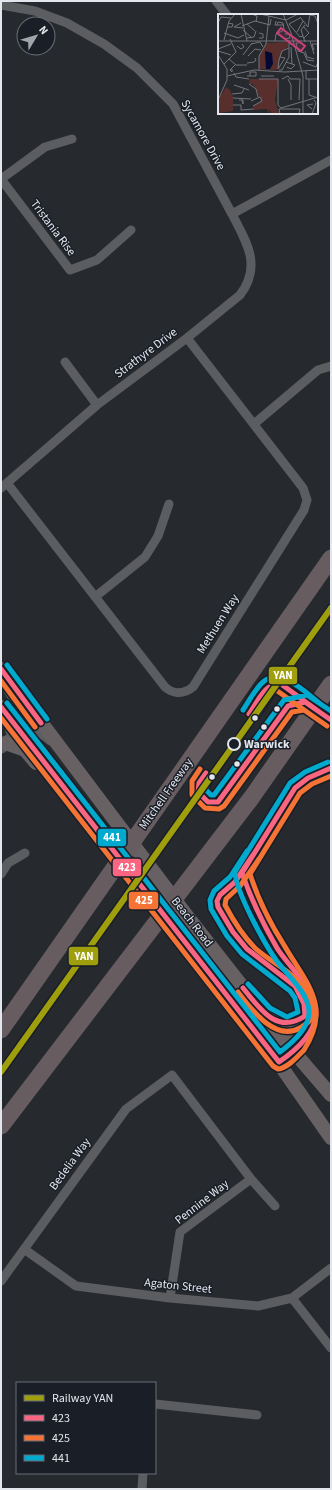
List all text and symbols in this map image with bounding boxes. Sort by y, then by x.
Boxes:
inset map [218,14,318,114]
north arrow [16,16,56,56]
text: N [35,23,52,38]
street label: Sycamore Drive [177,97,229,173]
street label: Tristania Rise [26,196,80,260]
street label: Strathyre Drive [111,324,181,382]
street label: Methuen Way [193,591,243,657]
line badge: YAN [268,666,298,685]
text: YAN [272,668,293,683]
unlabelled marker [272,704,282,714]
unlabelled marker [250,713,260,723]
unlabelled marker [259,722,269,732]
place label: Warwick [244,736,290,753]
marker: Warwick [227,737,241,751]
street label: Mitchell Freeway [135,754,197,833]
unlabelled marker [232,759,242,769]
unlabelled marker [207,772,217,782]
line badge: 441 [97,828,127,847]
text: 441 [103,830,121,845]
line badge: 423 [112,858,142,877]
text: 423 [118,860,136,875]
line badge: 425 [128,891,159,910]
text: 425 [135,893,153,908]
street label: Beach Road [167,894,217,950]
line badge: YAN [68,946,99,966]
text: YAN [73,949,94,964]
street label: Bedelia Way [45,1134,95,1194]
street label: Pennine Way [171,1175,233,1229]
street label: Agaton Street [143,1274,213,1298]
legend [16,1382,156,1474]
text: Railway YAN [52,1390,113,1407]
text: 423 [52,1410,70,1427]
text: 425 [52,1430,70,1447]
text: 441 [52,1450,70,1467]

